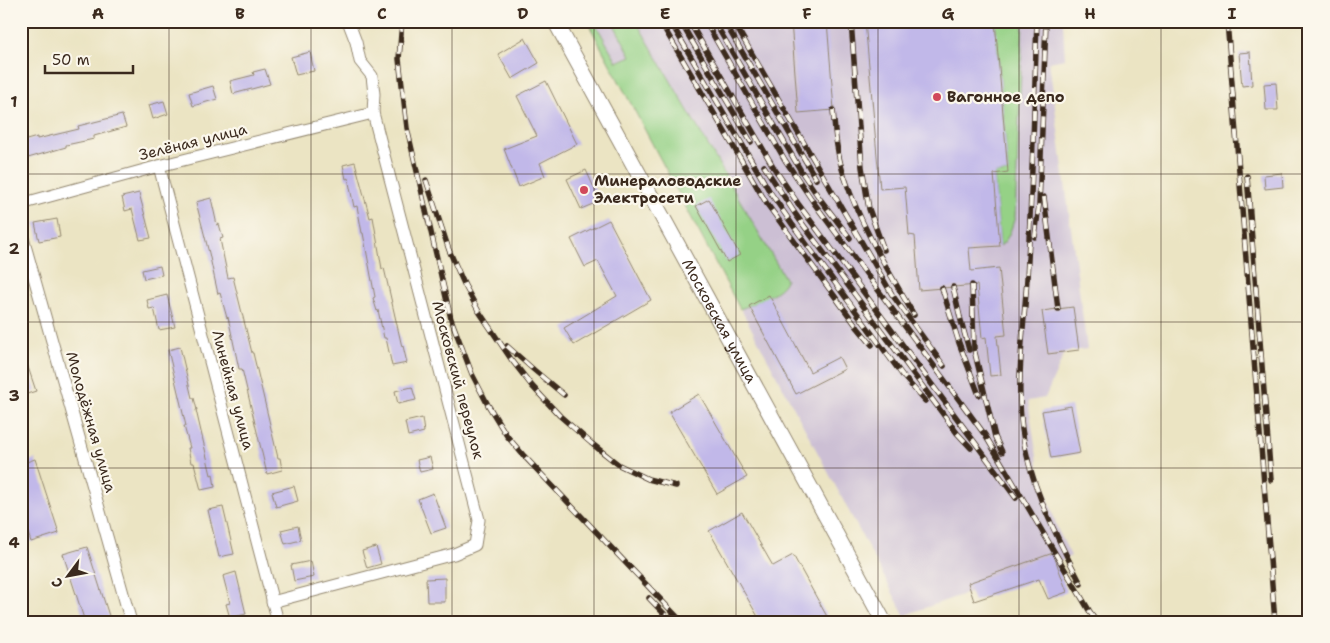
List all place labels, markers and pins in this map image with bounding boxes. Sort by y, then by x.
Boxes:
place label: Вагонное депо [947,87,1065,107]
marker: Вагонное депо [931,91,943,103]
place label: Минераловодские Электросети [594,171,741,208]
marker: Минераловодские Электросети [578,184,590,196]

